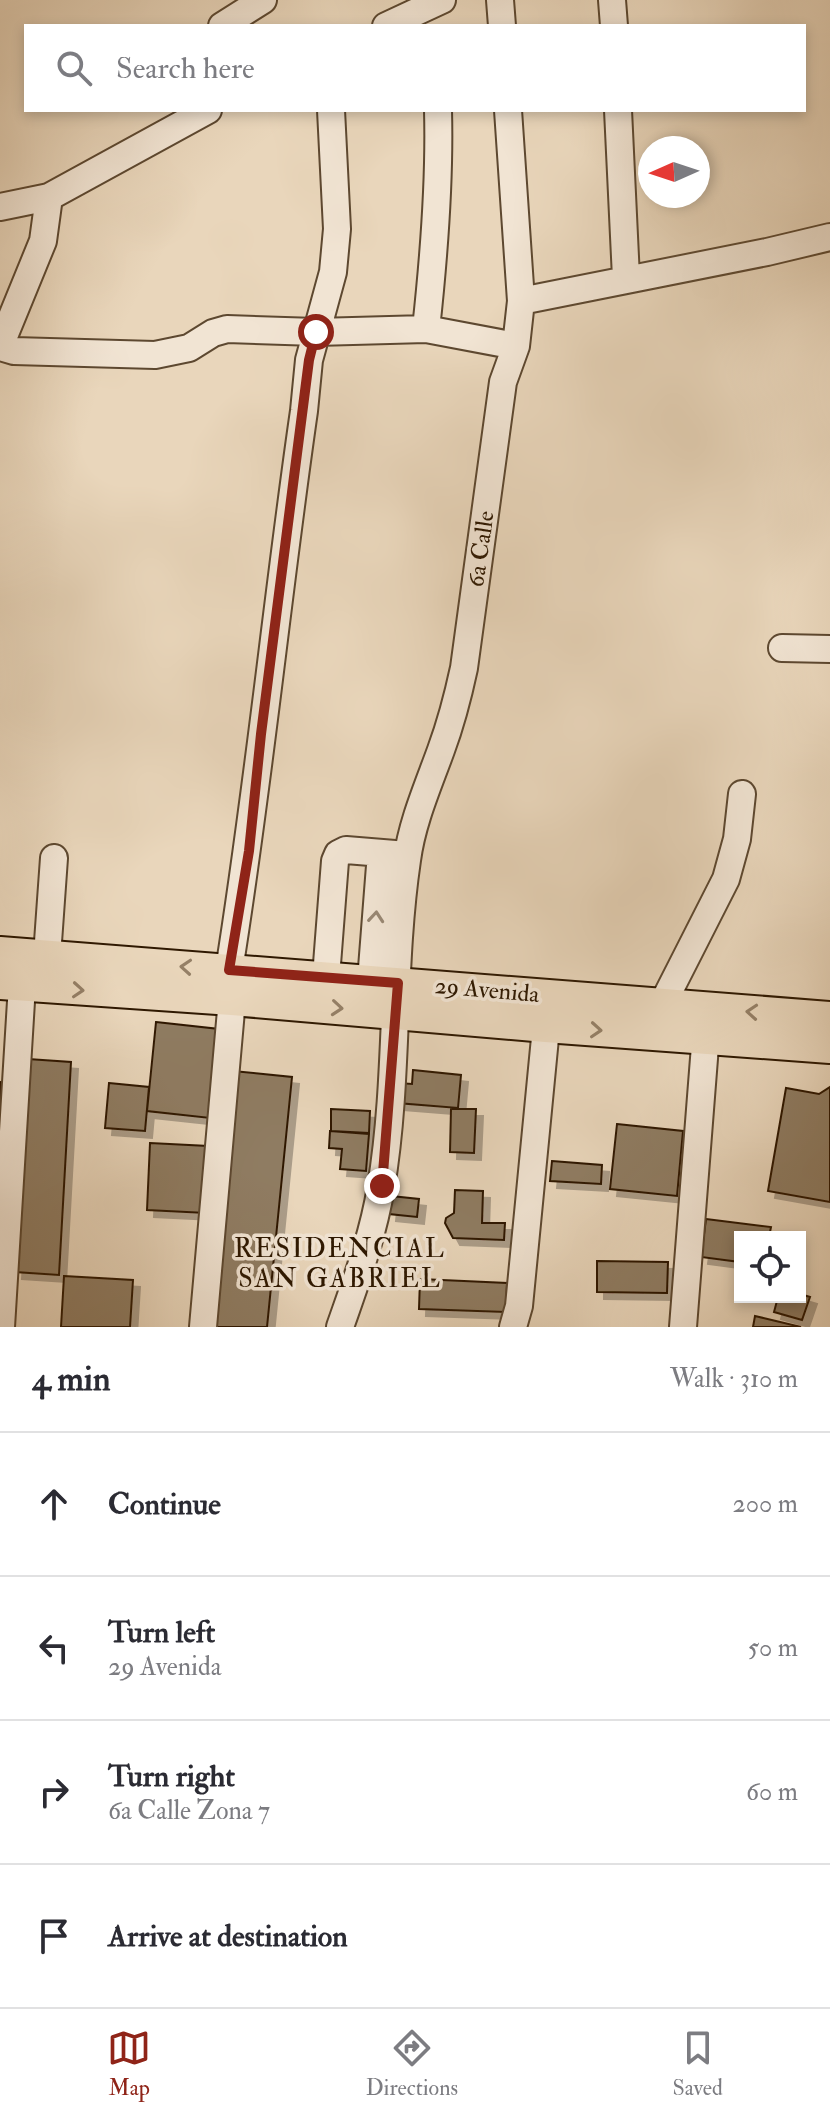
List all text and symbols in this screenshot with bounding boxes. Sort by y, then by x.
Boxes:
search box [24,24,806,112]
icon: search [52,46,96,90]
text: Search here [116,50,255,87]
north arrow [638,136,710,208]
route start [298,314,334,350]
street label: 6a Calle [460,509,502,589]
one-way arrow [367,910,384,923]
one-way arrow [179,959,192,976]
street label: 29 Avenida [434,970,542,1010]
one-way arrow [72,981,85,998]
one-way arrow [331,999,344,1016]
one-way arrow [745,1004,758,1021]
one-way arrow [590,1021,603,1038]
route end [364,1168,400,1204]
map controls [734,1231,806,1303]
button: locate [734,1231,806,1303]
district label: RESIDENCIAL SAN GABRIEL [234,1233,446,1295]
text: 4 min [32,1358,110,1401]
text: Walk · 310 m [670,1363,798,1395]
icon: ahead [32,1482,76,1526]
text: Continue [108,1486,221,1523]
text: 200 m [733,1488,798,1520]
text: Turn left [108,1614,215,1651]
icon: left [32,1626,76,1670]
text: 50 m [748,1632,798,1664]
text: 29 Avenida [108,1651,221,1683]
text: Turn right [108,1758,235,1795]
icon: right [32,1770,76,1814]
text: 60 m [746,1776,798,1808]
text: 6a Calle Zona 7 [108,1795,270,1827]
icon: arrive [32,1914,76,1958]
text: Arrive at destination [108,1918,348,1955]
tab: Map [107,2026,151,2102]
tab: Directions [366,2026,458,2102]
tab: Saved [673,2026,723,2102]

